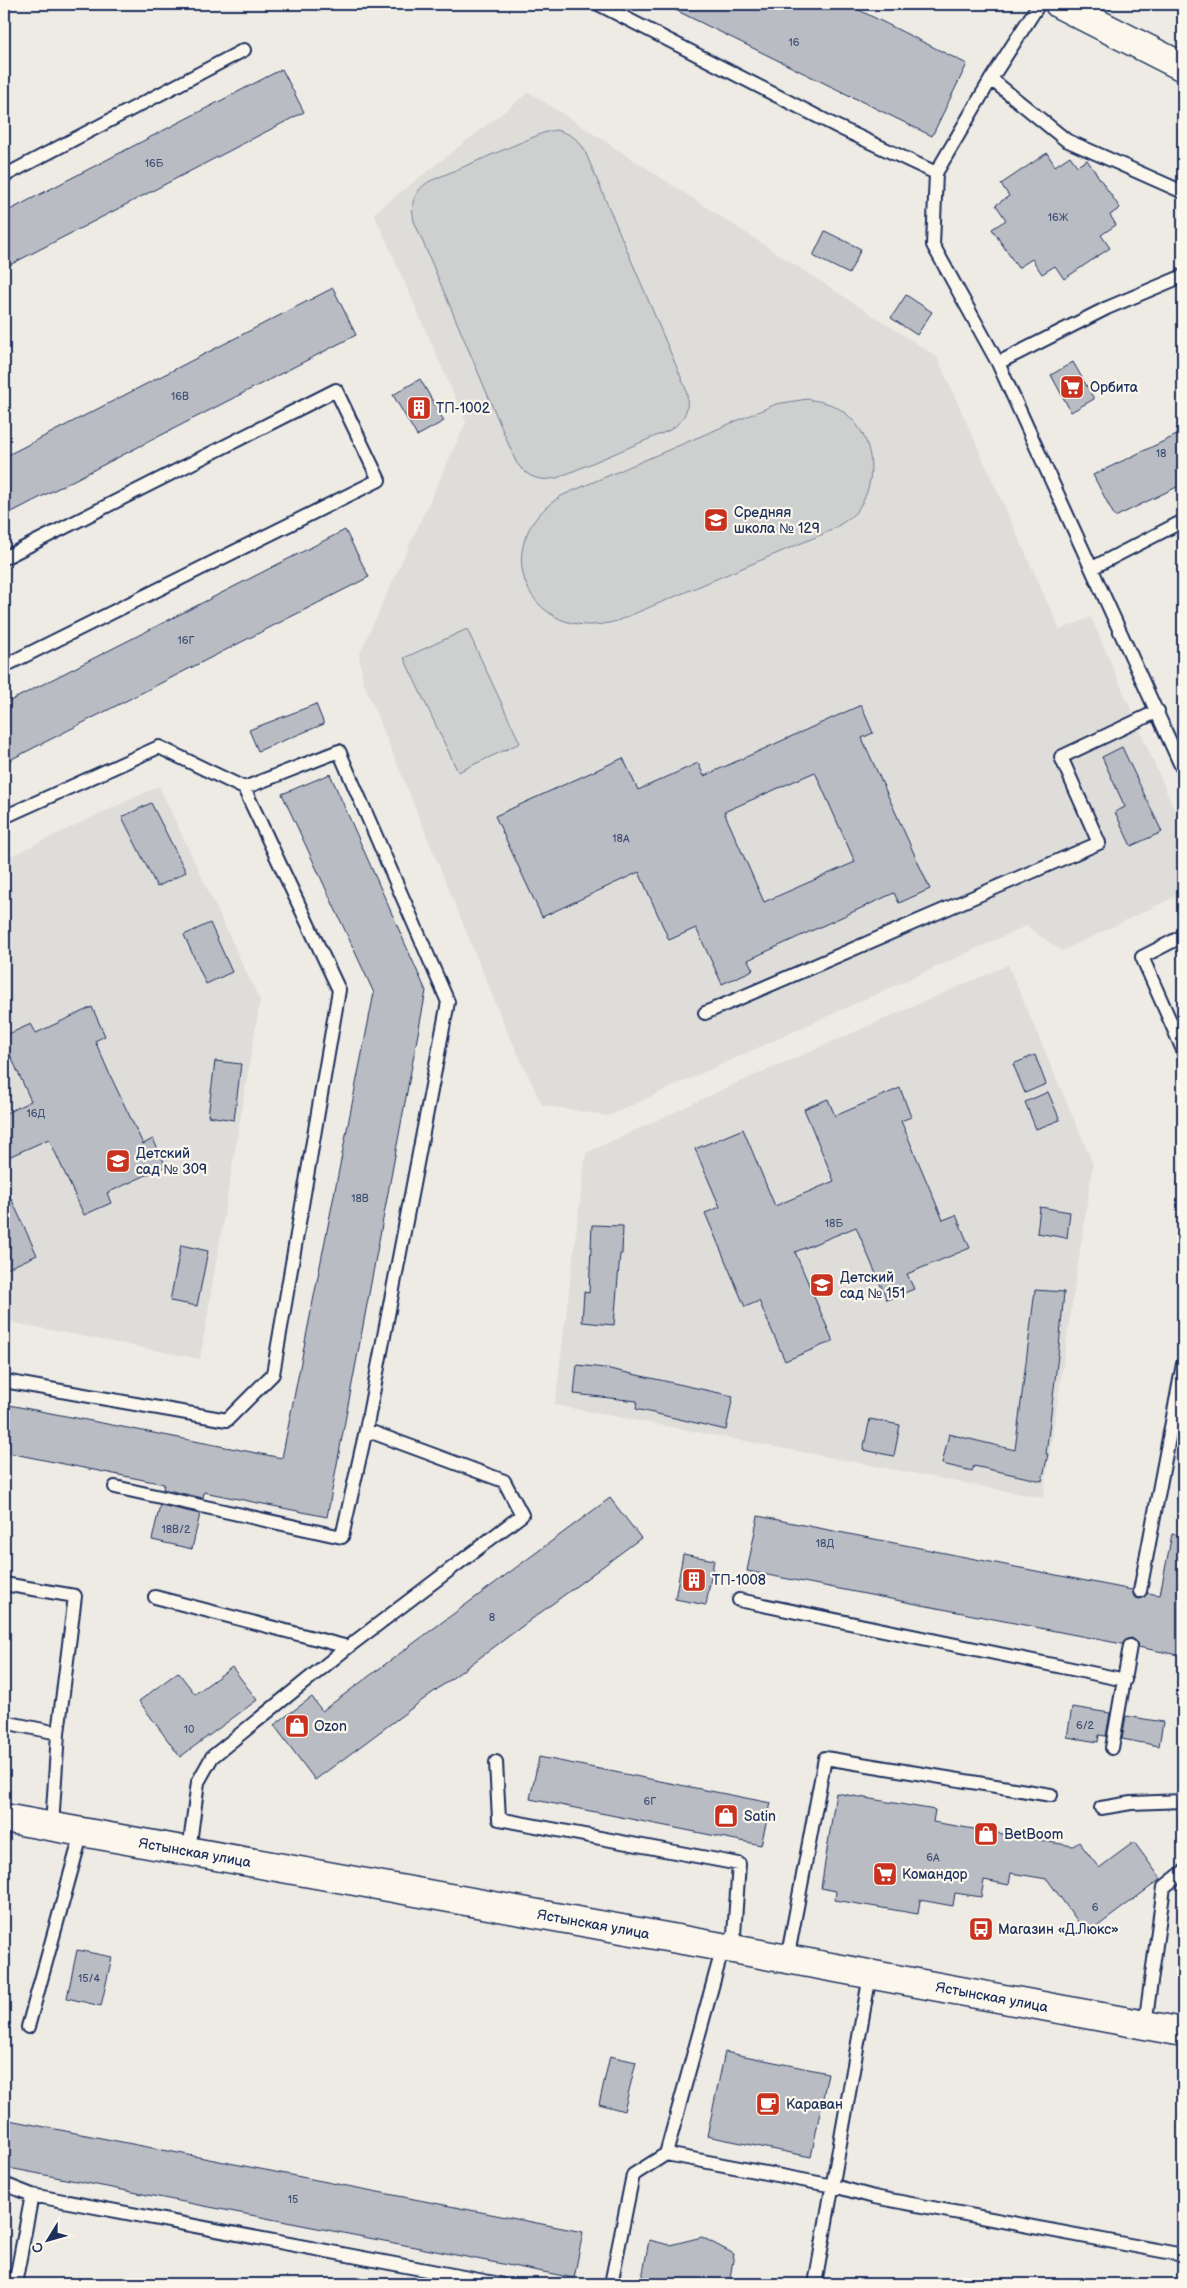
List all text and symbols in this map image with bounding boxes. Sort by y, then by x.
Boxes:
house number: 16 [789,36,800,49]
house number: 16Б [145,157,164,170]
house number: 16Ж [1048,211,1069,224]
supermarket icon: Орбита [1059,374,1085,400]
place label: Орбита [1090,379,1139,396]
house number: 16В [171,390,189,403]
building icon: ТП-1002 [406,395,432,421]
place label: ТП-1002 [436,400,491,417]
house number: 18 [1156,447,1166,460]
place label: Средняя школа № 129 [734,504,820,537]
school or university icon: Средняя школа № 129 [703,507,729,533]
house number: 16Г [177,634,195,647]
house number: 18А [612,832,630,845]
house number: 16Д [27,1107,46,1120]
place label: Детский сад № 309 [136,1145,207,1178]
school or university icon: Детский сад № 309 [105,1148,131,1174]
house number: 18В [351,1192,369,1205]
house number: 18Б [825,1217,844,1230]
place label: Детский сад № 151 [840,1269,905,1302]
school or university icon: Детский сад № 151 [809,1272,835,1298]
house number: 18В/2 [161,1523,191,1536]
house number: 18Д [816,1537,834,1550]
building icon: ТП-1008 [681,1567,707,1593]
place label: ТП-1008 [712,1572,766,1589]
house number: 8 [489,1611,495,1624]
shop icon: Ozon [284,1713,310,1739]
place label: Ozon [314,1718,347,1735]
house number: 6/2 [1076,1719,1095,1732]
house number: 10 [184,1723,195,1736]
house number: 6Г [644,1795,656,1808]
shop icon: Satin [713,1803,739,1829]
place label: Satin [744,1808,776,1825]
shop icon: BetBoom [973,1821,999,1847]
place label: BetBoom [1004,1826,1063,1843]
street label: Ястынская улица [137,1834,253,1871]
house number: 6А [926,1851,940,1864]
supermarket icon: Командор [872,1861,898,1887]
place label: Командор [902,1866,968,1883]
house number: 6 [1092,1901,1099,1914]
street label: Ястынская улица [536,1906,652,1943]
bus stop icon: Магазин «Д.Люкс» [968,1916,994,1942]
place label: Магазин «Д.Люкс» [998,1921,1119,1938]
house number: 15/4 [78,1972,100,1985]
street label: Ястынская улица [934,1979,1050,2016]
cafe icon: Караван [755,2091,781,2117]
place label: Караван [786,2096,843,2113]
house number: 15 [288,2193,298,2206]
north arrow [22,2216,72,2266]
text: С [28,2238,48,2257]

